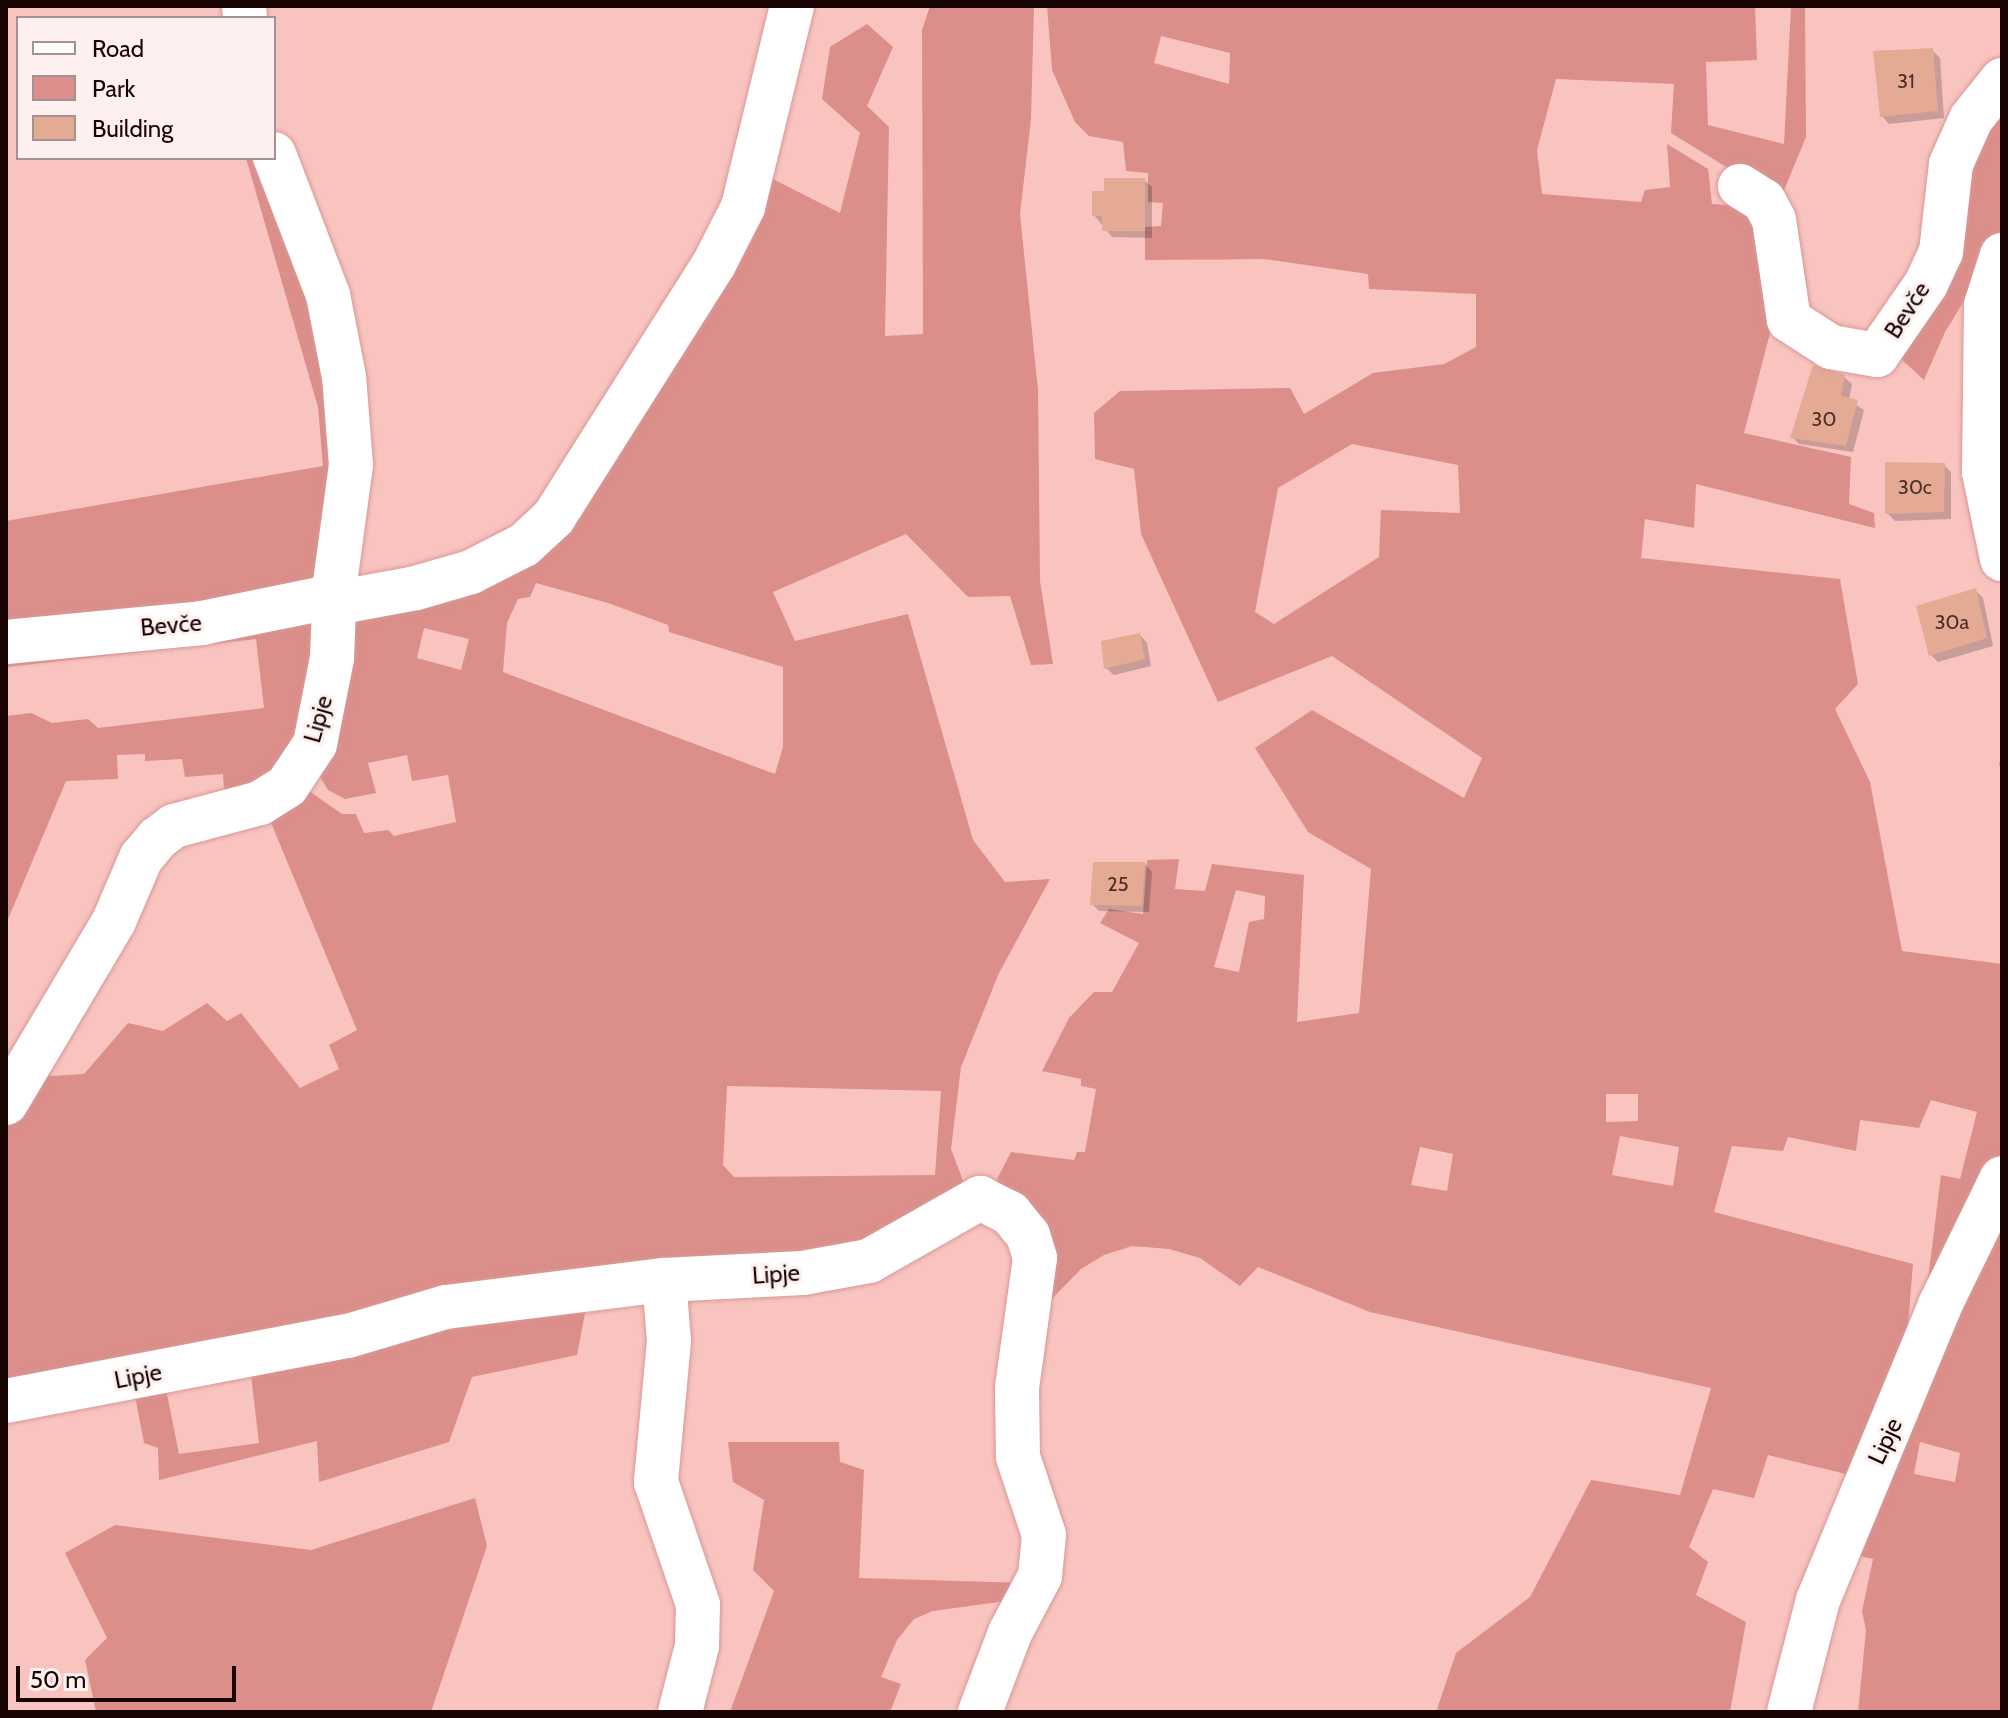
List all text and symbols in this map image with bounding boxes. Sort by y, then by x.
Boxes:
legend [16,16,276,160]
text: Road [92,34,144,63]
house number: 31 [1897,69,1915,93]
text: Park [92,74,135,103]
text: Building [92,114,173,143]
street label: Bevče [1878,276,1936,344]
house number: 30 [1812,407,1836,431]
house number: 30c [1898,475,1932,499]
street label: Bevče [139,608,203,642]
house number: 30a [1935,610,1969,634]
street label: Lipje [298,692,338,746]
house number: 25 [1107,872,1129,896]
street label: Lipje [751,1258,801,1290]
street label: Lipje [112,1357,164,1395]
street label: Lipje [1862,1413,1908,1469]
scale bar [20,1650,240,1700]
text: 50 m [30,1665,86,1694]

